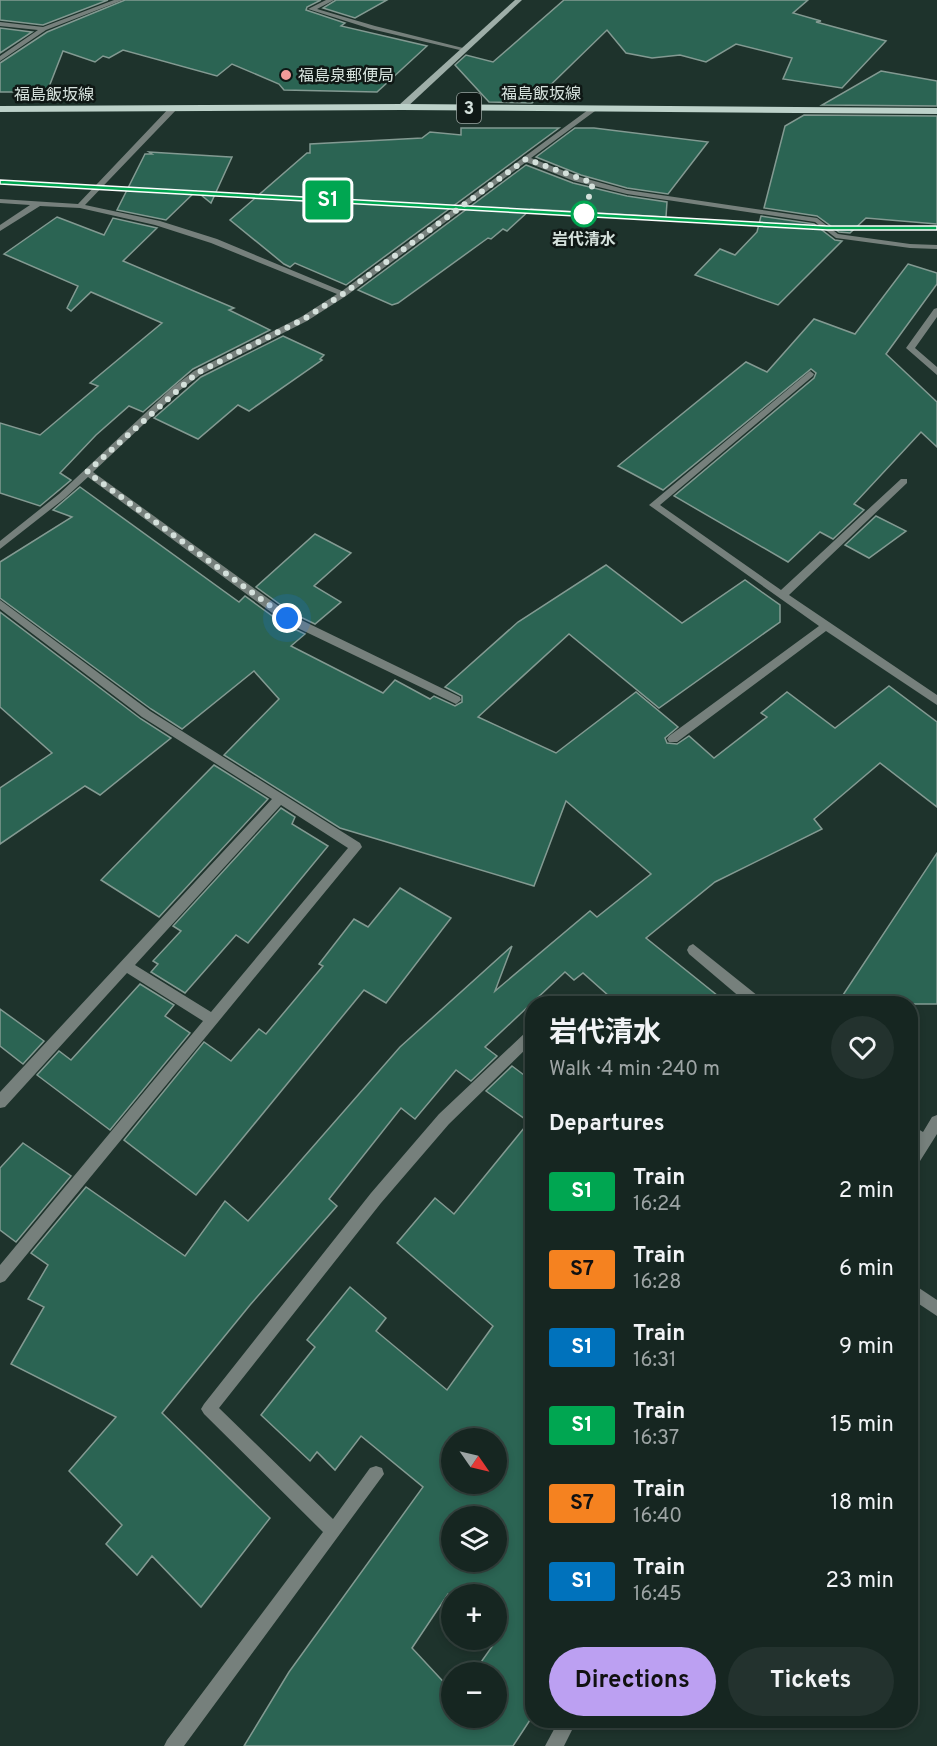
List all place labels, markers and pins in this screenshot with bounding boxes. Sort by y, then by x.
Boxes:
place label: 福島泉郵便局 [298,67,394,87]
marker: 福島泉郵便局 [279,68,293,82]
marker: 岩代清水 [571,201,597,227]
place label: 岩代清水 [552,230,616,251]

